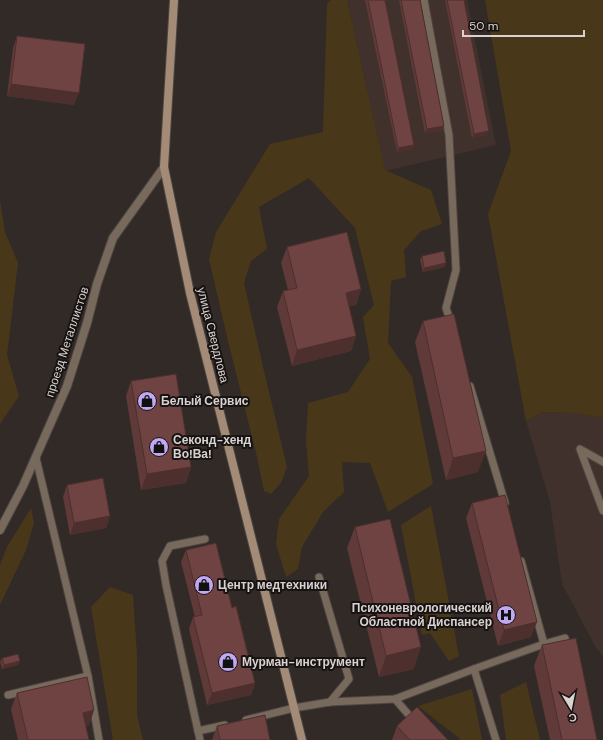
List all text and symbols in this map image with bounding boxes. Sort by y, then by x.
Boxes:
scale bar [463,12,584,38]
text: 50 m [469,18,498,34]
street label: проезд Металлистов [42,285,92,399]
street label: улица Свердлова [193,286,233,385]
shop icon: Белый Сервис [136,390,158,412]
place label: Белый Сервис [161,393,249,409]
place label: Секонд-хенд Во!Ва! [173,432,252,462]
shop icon: Секонд-хенд Во!Ва! [148,436,170,458]
shop icon: Центр медтехники [193,574,215,596]
place label: Центр медтехники [218,577,327,593]
place label: Психоневрологический Областной Диспансер [352,600,492,630]
hospital icon: Психоневрологический Областной Диспансер [495,604,517,626]
shop icon: Мурман-инструмент [217,651,239,673]
place label: Мурман-инструмент [242,654,365,670]
north arrow [551,688,591,728]
text: С [568,710,578,725]

